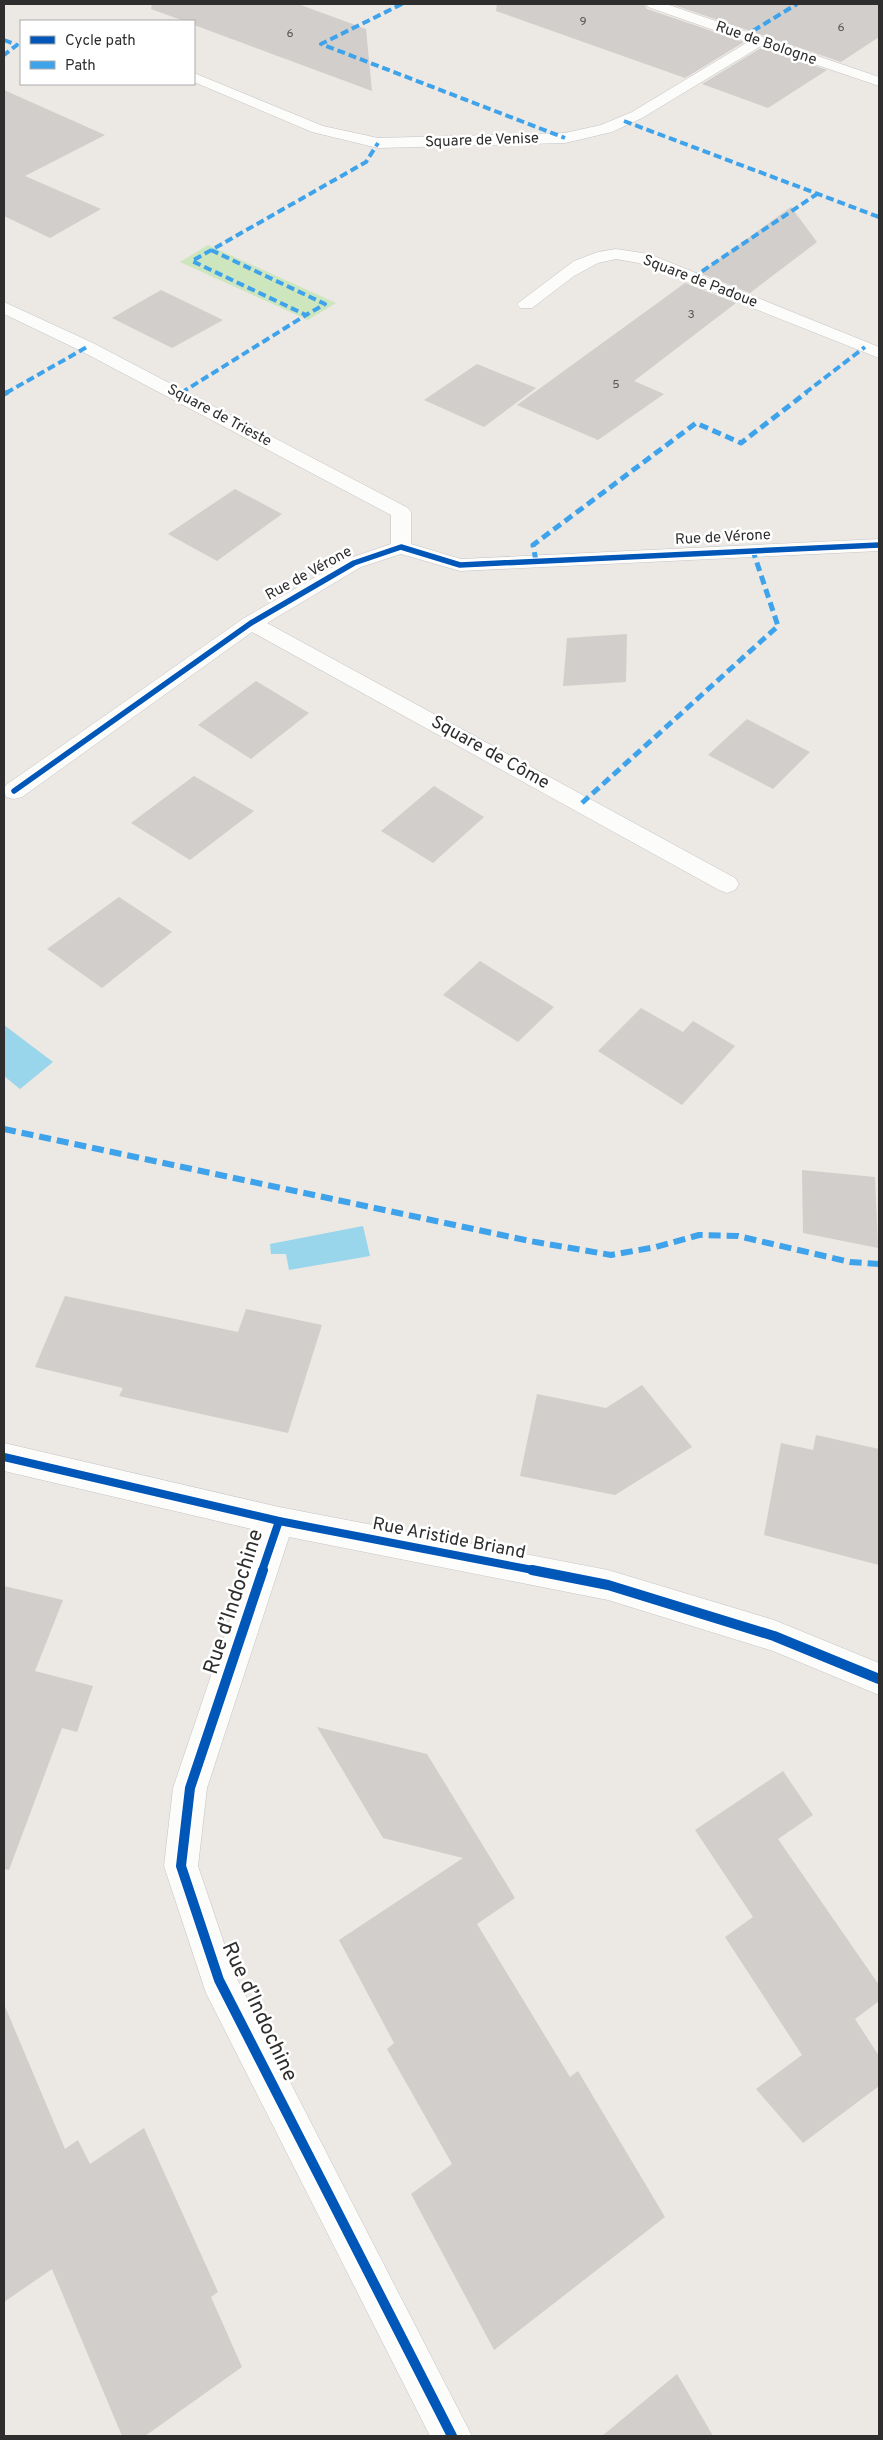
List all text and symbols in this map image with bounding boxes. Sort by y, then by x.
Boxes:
house number: 9 [579,14,587,30]
street label: Rue de Bologne [713,18,819,70]
legend [20,20,195,85]
house number: 6 [837,20,845,36]
house number: 6 [286,26,294,42]
text: Cycle path [65,32,136,51]
text: Path [65,57,96,76]
street label: Square de Venise [425,130,539,152]
street label: Square de Padoue [640,251,760,313]
house number: 3 [687,307,695,323]
house number: 5 [612,377,620,393]
street label: Square de Trieste [163,380,275,452]
street label: Rue de Vérone [675,526,771,550]
street label: Rue de Vérone [262,542,356,606]
street label: Square de Côme [427,711,553,795]
street label: Rue Aristide Briand [370,1513,528,1565]
street label: Rue d’Indochine [198,1526,270,1678]
street label: Rue d’Indochine [215,1938,303,2086]

